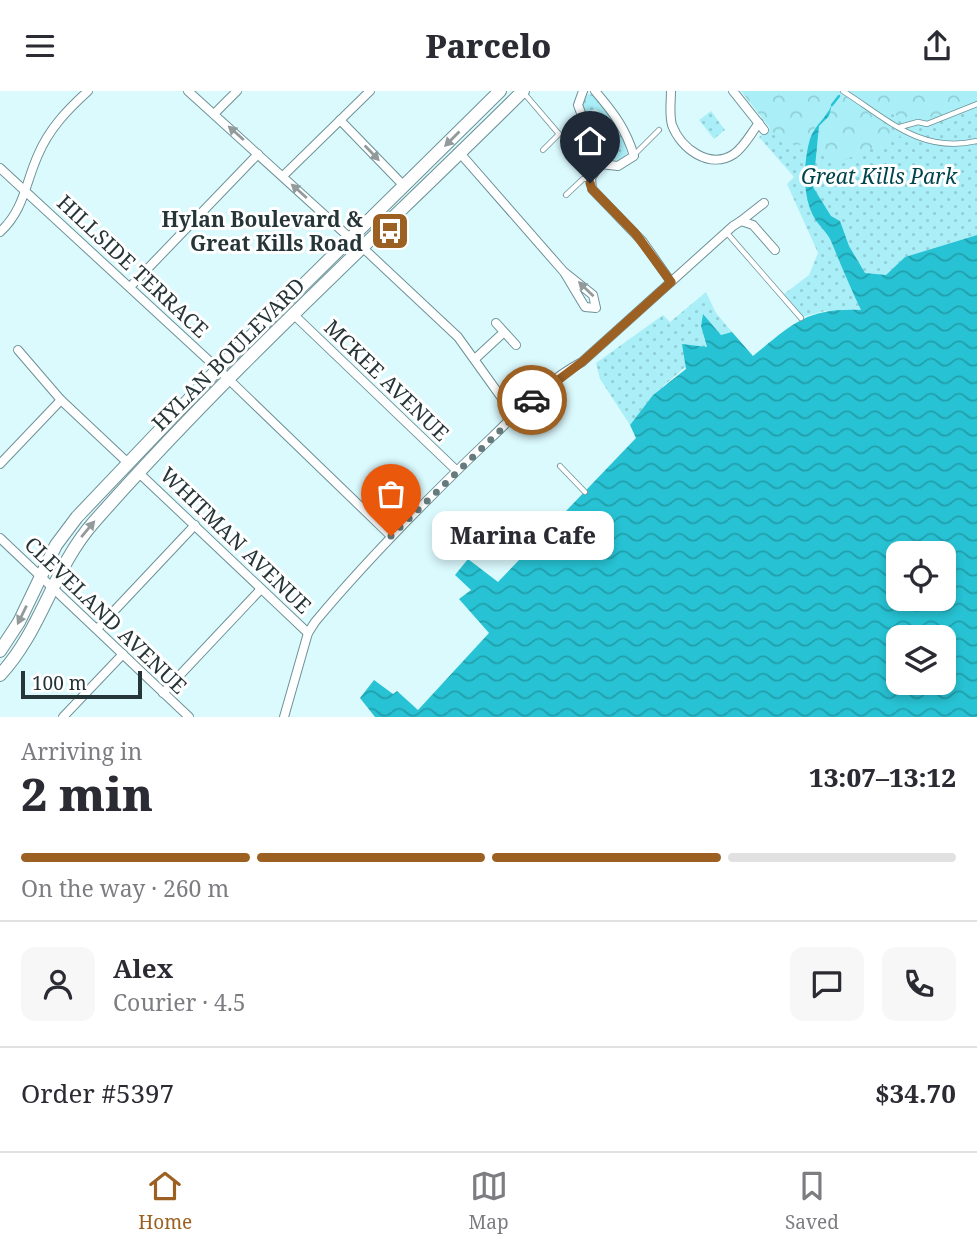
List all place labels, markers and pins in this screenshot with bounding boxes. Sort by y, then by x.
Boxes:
pin [560,111,620,183]
place label: Hylan Boulevard & Great Kills Road [162,205,363,257]
bus stop icon: Hylan Boulevard & Great Kills Road [369,210,411,252]
pin [361,464,421,536]
callout: Marina Cafe [433,511,615,561]

